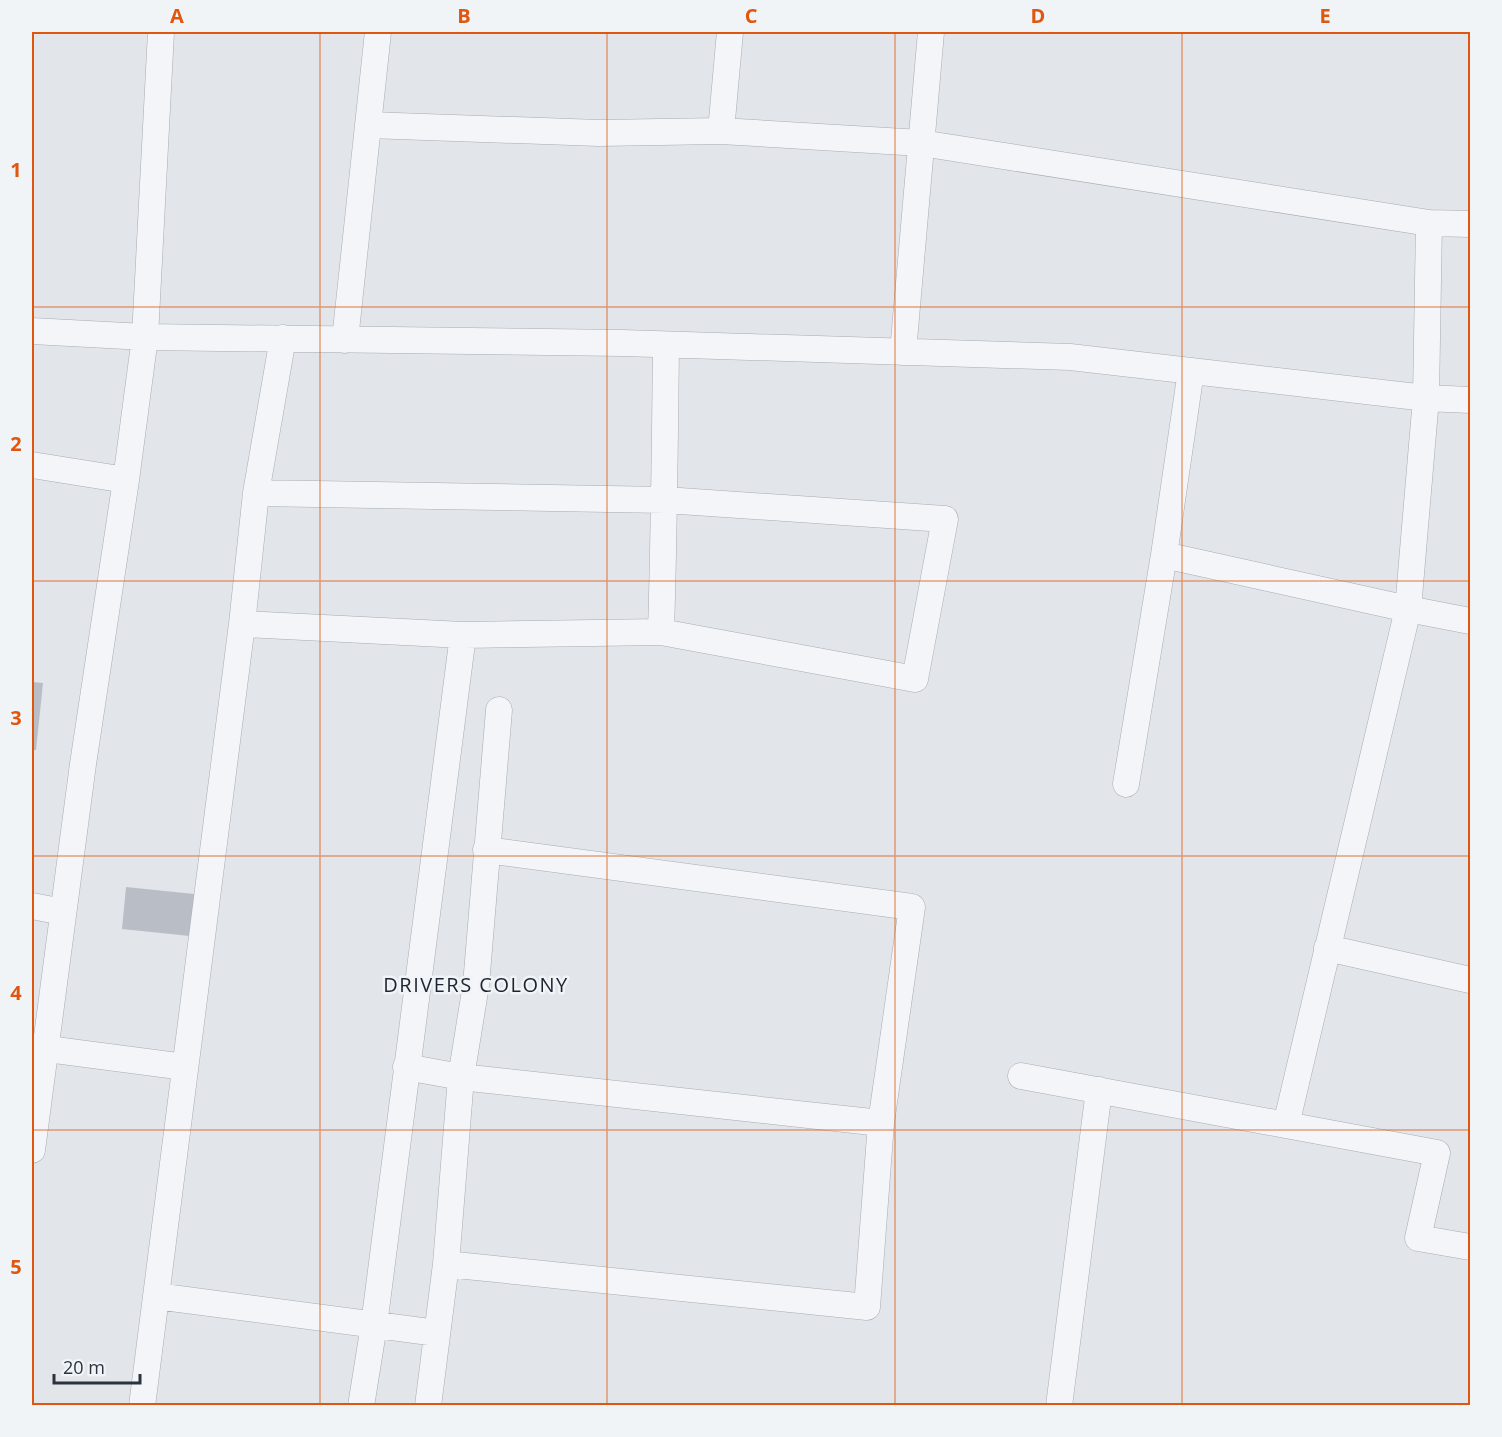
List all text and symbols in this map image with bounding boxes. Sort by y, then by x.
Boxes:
text: A [170,2,184,29]
text: B [457,2,471,29]
text: C [745,2,758,29]
text: D [1031,2,1045,29]
text: E [1319,2,1331,29]
text: 1 [10,156,22,183]
text: 2 [10,430,22,457]
text: 3 [10,704,22,731]
district label: DRIVERS COLONY [383,971,569,998]
text: 4 [10,979,22,1006]
text: 5 [10,1253,22,1280]
scale bar [54,1347,140,1385]
text: 20 m [63,1355,105,1379]

